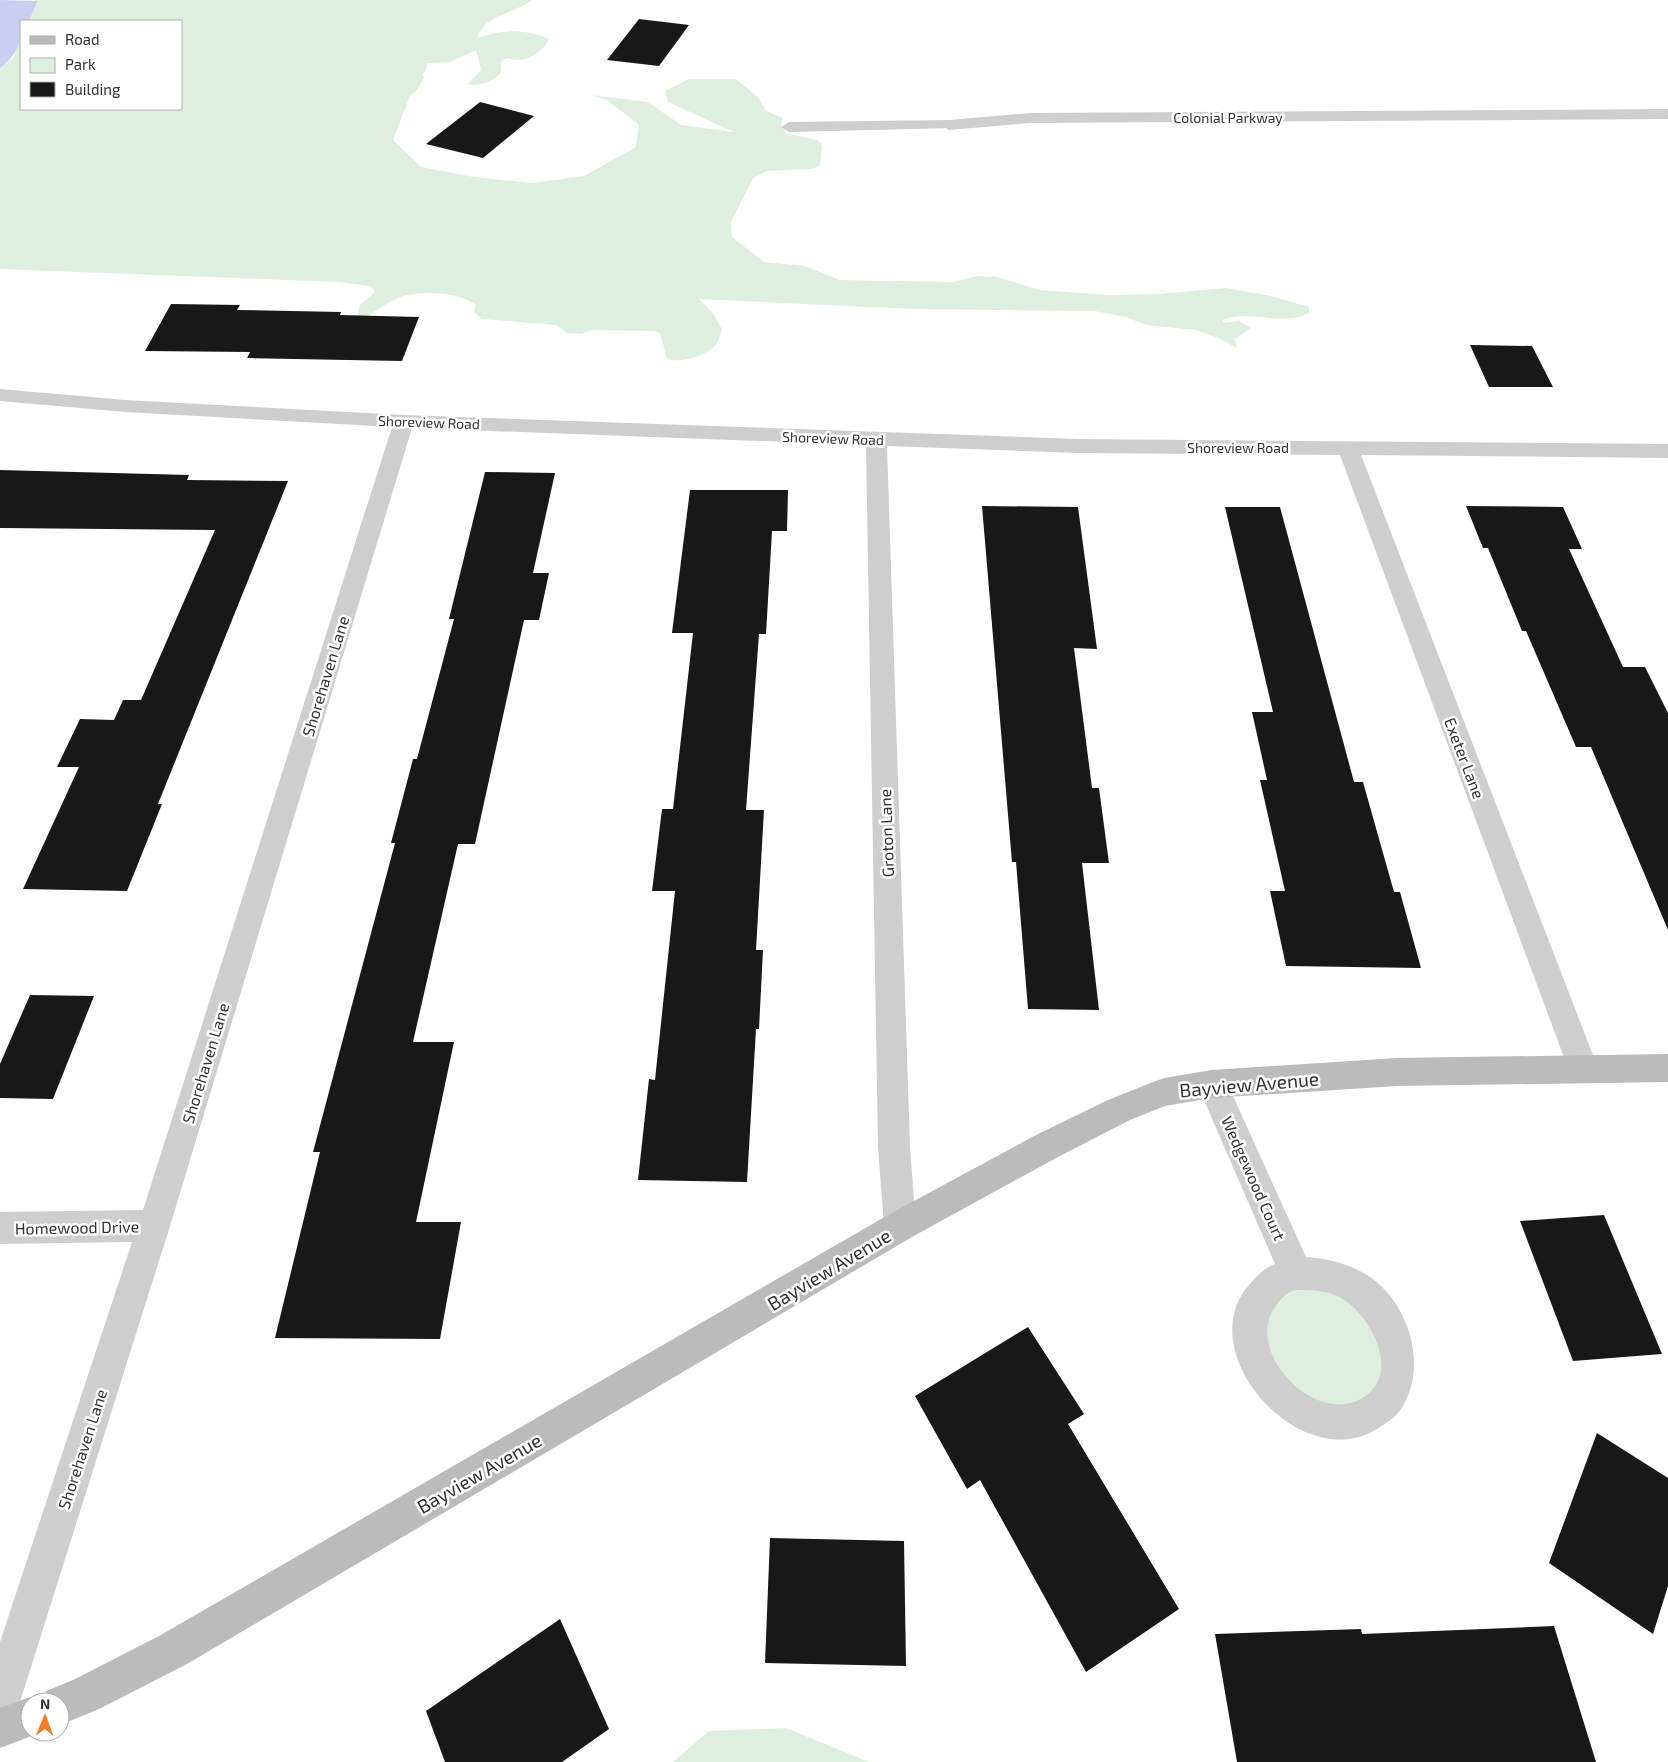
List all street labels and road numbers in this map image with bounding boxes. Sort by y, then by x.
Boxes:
street label: Colonial Parkway [1173,109,1283,126]
street label: Shoreview Road [378,412,480,432]
street label: Shoreview Road [782,428,884,448]
street label: Shoreview Road [1187,439,1289,456]
street label: Shorehaven Lane [298,613,352,739]
street label: Exeter Lane [1441,715,1489,801]
street label: Groton Lane [875,789,897,877]
street label: Shorehaven Lane [178,1000,232,1126]
street label: Bayview Avenue [1178,1066,1320,1102]
street label: Wedgewood Court [1218,1113,1290,1243]
street label: Homewood Drive [15,1216,139,1238]
street label: Bayview Avenue [763,1223,895,1315]
street label: Shorehaven Lane [54,1387,110,1511]
street label: Bayview Avenue [413,1428,545,1518]

